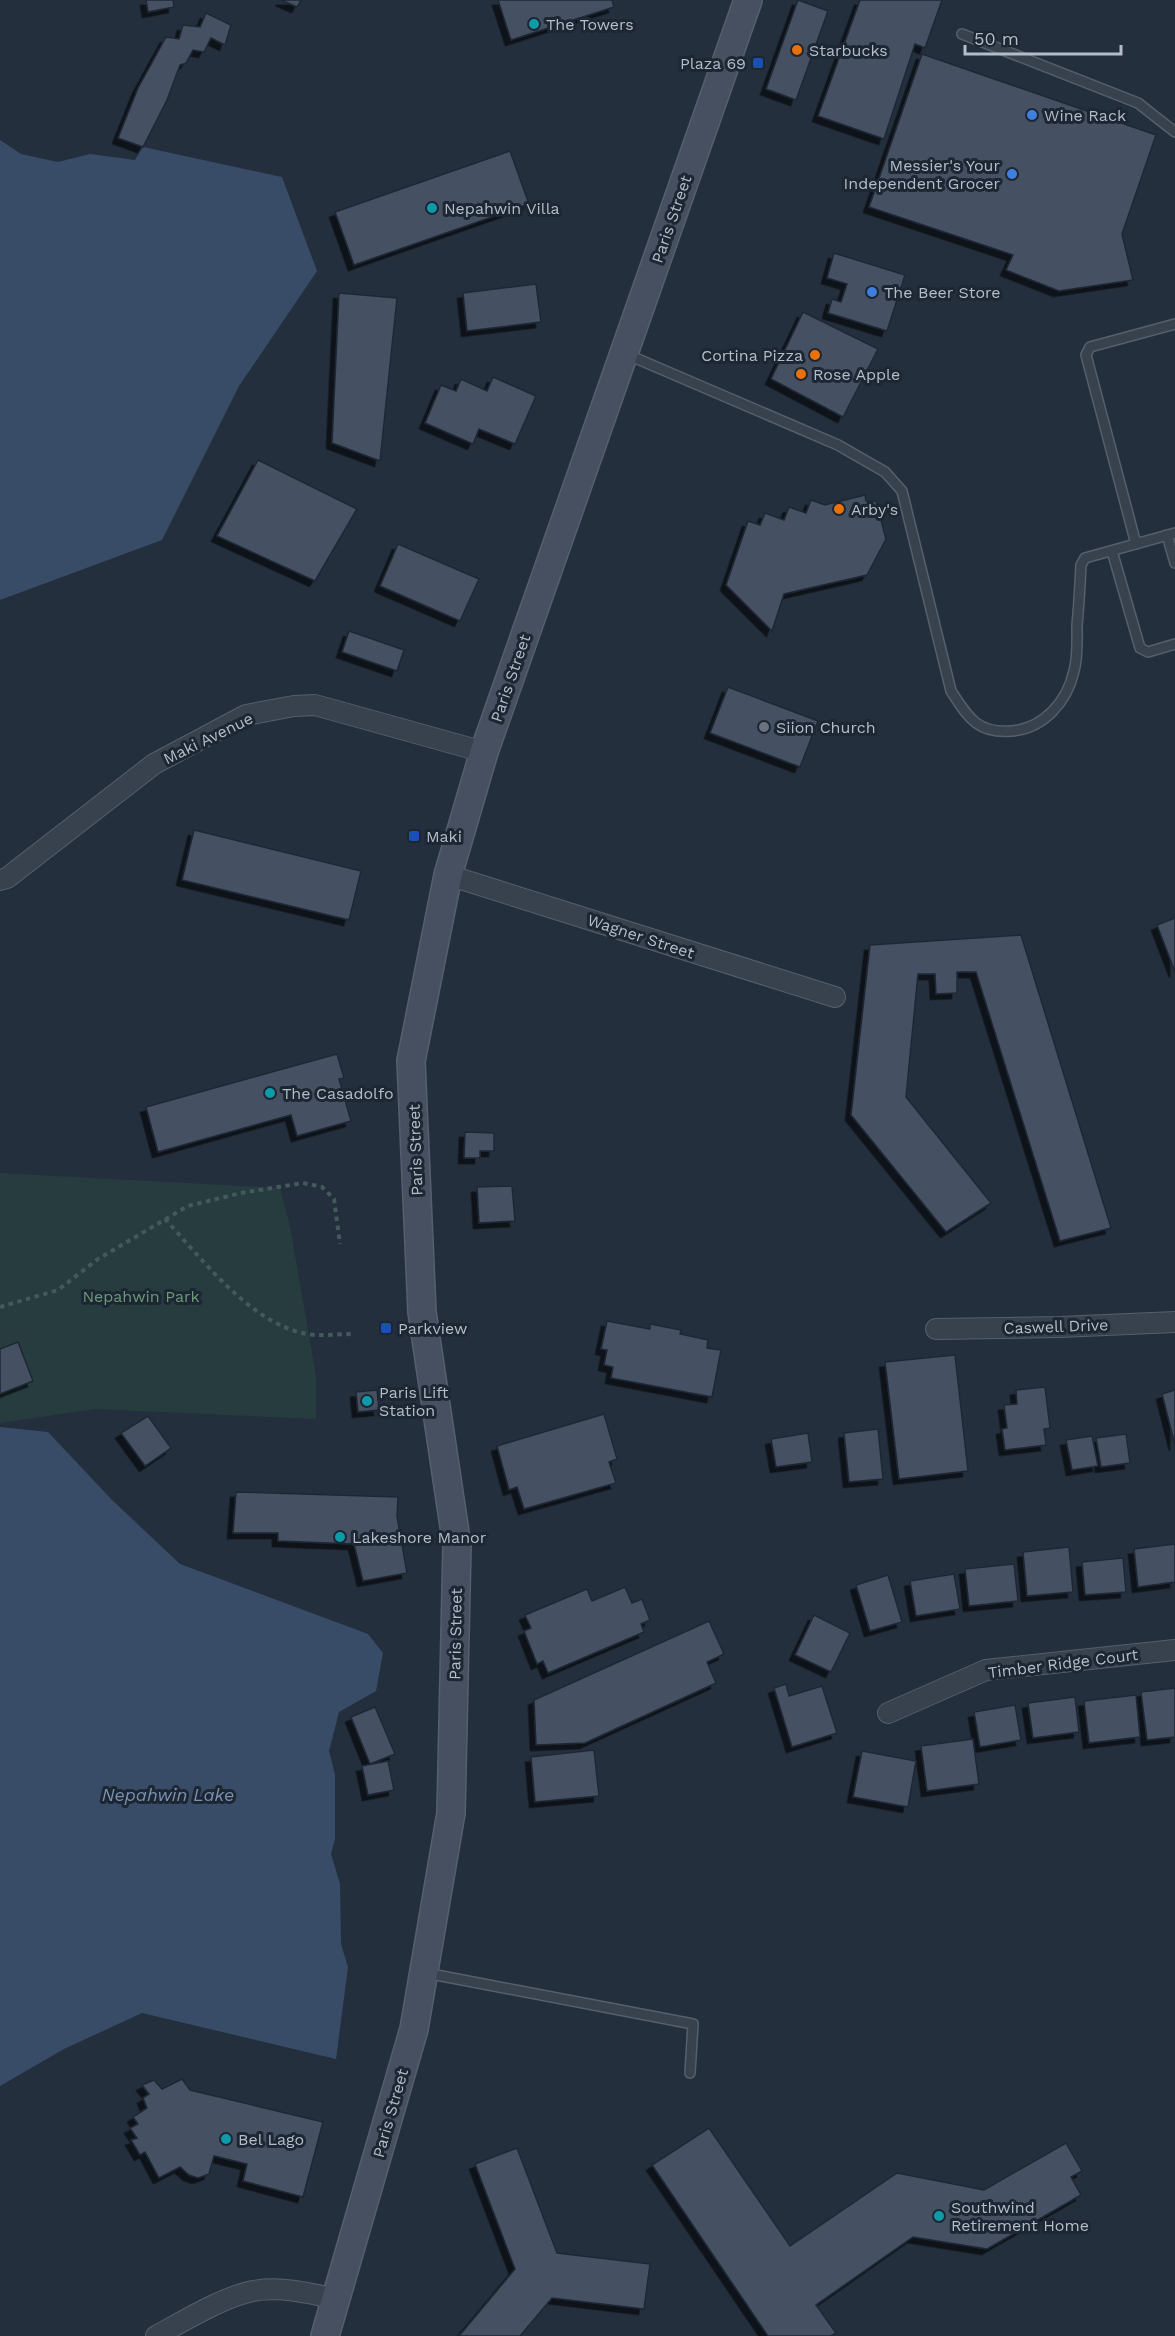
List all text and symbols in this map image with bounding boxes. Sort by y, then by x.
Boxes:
place label: The Towers [546,15,634,34]
marker: The Towers [527,17,541,31]
scale bar [965,18,1121,56]
text: 50 m [974,28,1019,49]
place label: Starbucks [809,41,888,60]
marker: Starbucks [790,43,804,57]
place label: Plaza 69 [680,54,746,73]
marker: Plaza 69 [751,56,765,70]
place label: Wine Rack [1044,106,1126,125]
marker: Wine Rack [1025,108,1039,122]
place label: Messier's Your Independent Grocer [844,156,1000,193]
marker: Messier's Your Independent Grocer [1005,167,1019,181]
street label: Paris Street [648,172,695,266]
place label: Nepahwin Villa [444,199,560,218]
marker: Nepahwin Villa [425,201,439,215]
place label: The Beer Store [884,283,1001,302]
marker: The Beer Store [865,285,879,299]
place label: Cortina Pizza [701,346,803,365]
marker: Cortina Pizza [808,348,822,362]
place label: Rose Apple [813,365,900,384]
marker: Rose Apple [794,367,808,381]
place label: Arby's [851,500,898,519]
marker: Arby's [832,502,846,516]
street label: Paris Street [487,631,534,725]
street label: Maki Avenue [160,709,256,768]
place label: Siion Church [776,718,876,737]
marker: Siion Church [757,720,771,734]
place label: Maki [426,827,462,846]
marker: Maki [407,829,421,843]
street label: Wagner Street [585,910,697,963]
place label: The Casadolfo [282,1084,394,1103]
marker: The Casadolfo [263,1086,277,1100]
street label: Paris Street [404,1104,427,1196]
park label: Nepahwin Park [82,1287,200,1306]
street label: Caswell Drive [1003,1315,1109,1338]
place label: Parkview [398,1319,467,1338]
marker: Parkview [379,1321,393,1335]
place label: Paris Lift Station [379,1383,449,1420]
marker: Paris Lift Station [360,1394,374,1408]
place label: Lakeshore Manor [352,1528,487,1547]
marker: Lakeshore Manor [333,1530,347,1544]
street label: Paris Street [445,1588,466,1680]
street label: Timber Ridge Court [987,1645,1139,1682]
water label: Nepahwin Lake [102,1784,234,1805]
street label: Paris Street [369,2066,412,2160]
place label: Bel Lago [238,2130,304,2149]
marker: Bel Lago [219,2132,233,2146]
place label: Southwind Retirement Home [951,2198,1089,2235]
marker: Southwind Retirement Home [932,2209,946,2223]

